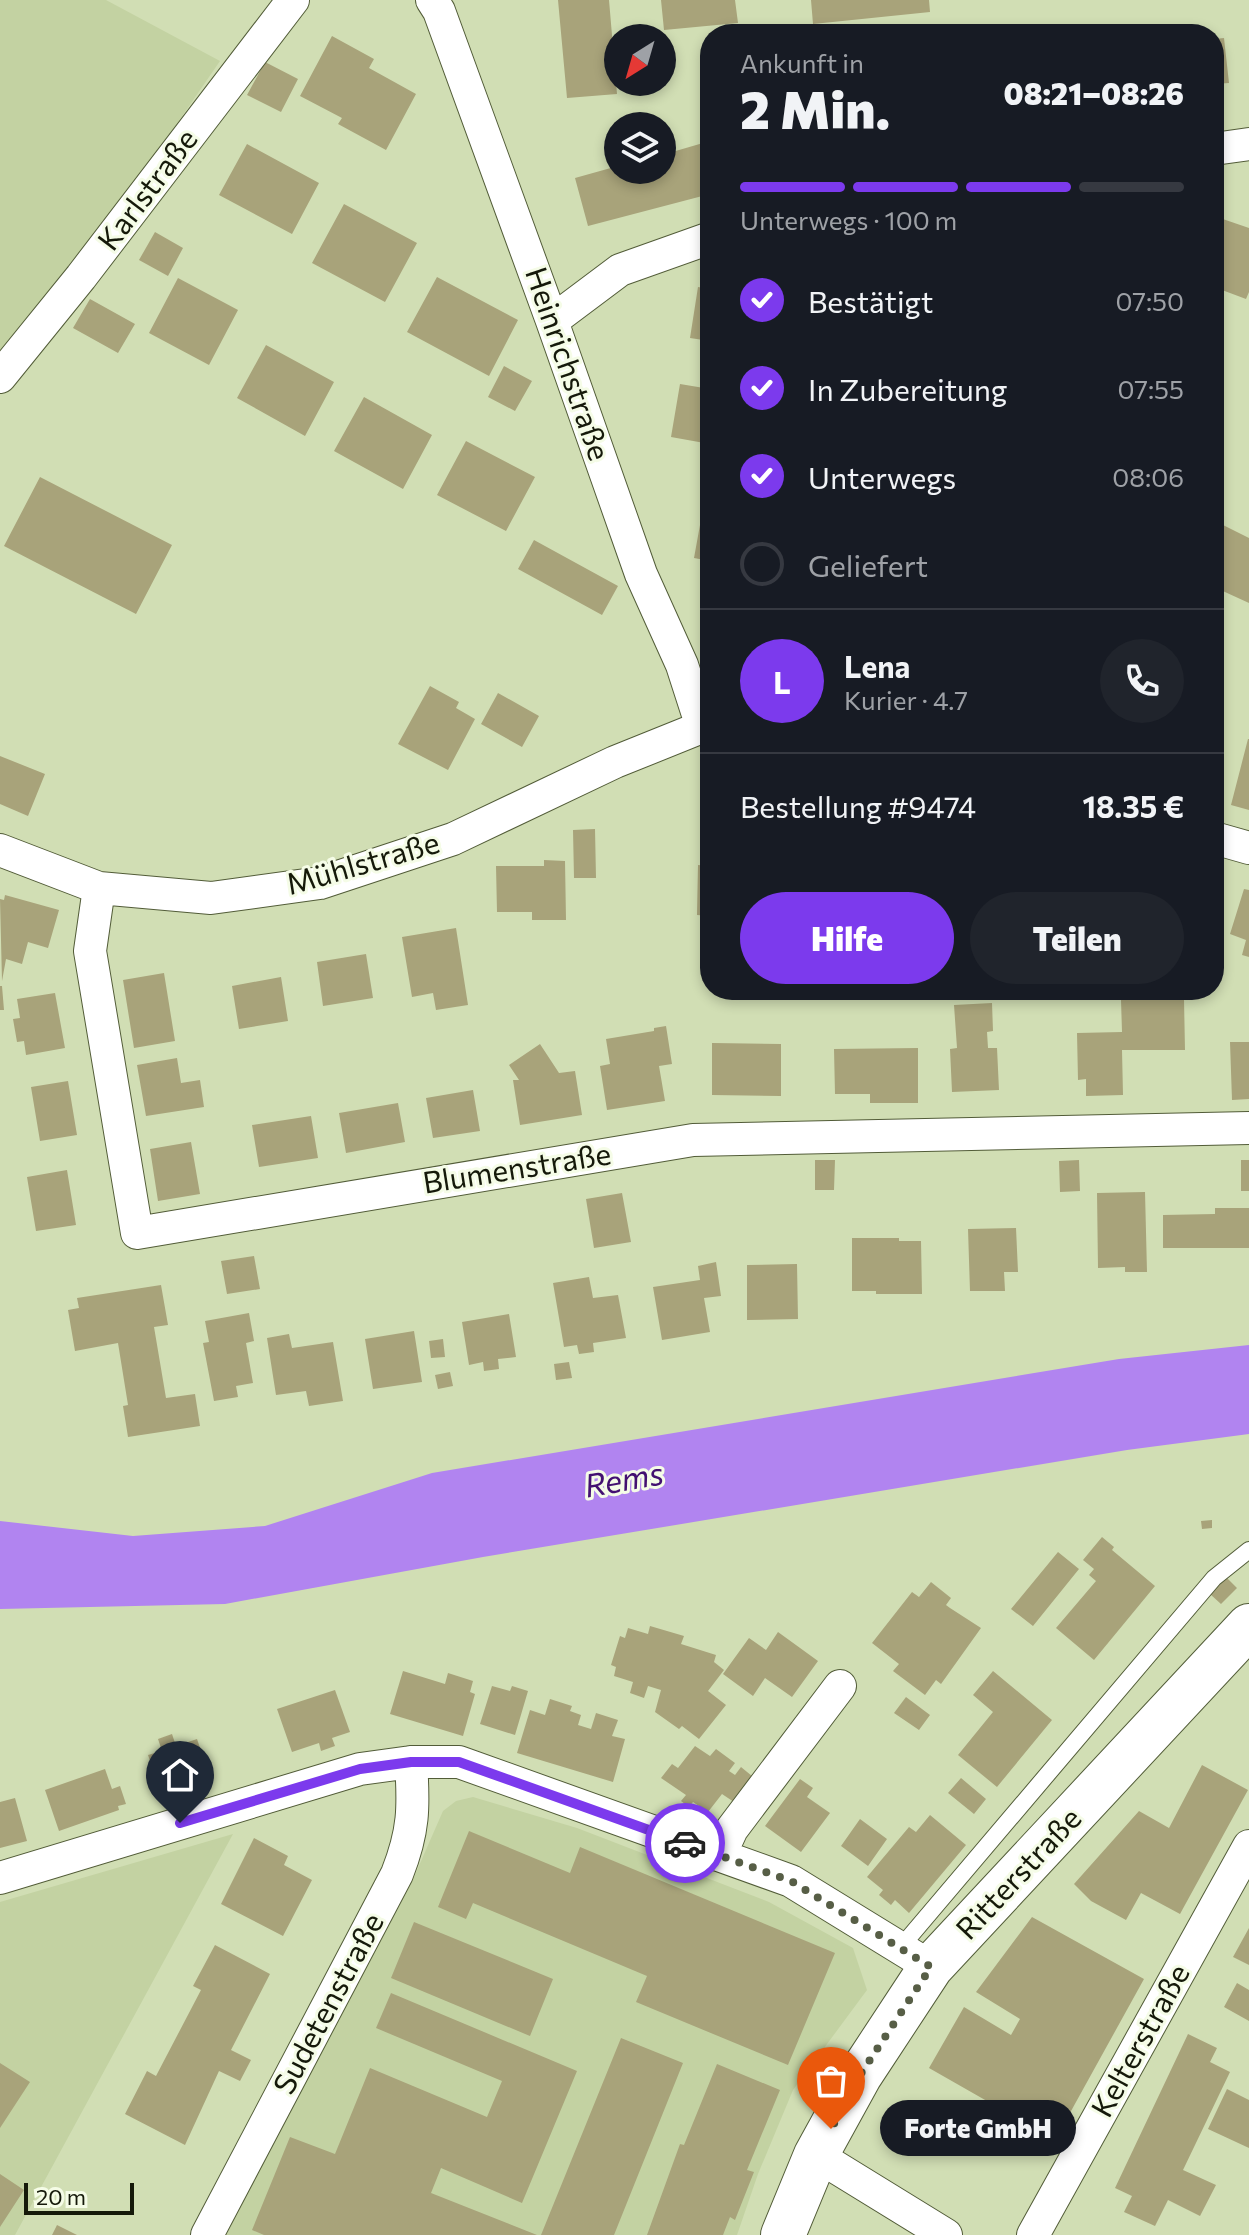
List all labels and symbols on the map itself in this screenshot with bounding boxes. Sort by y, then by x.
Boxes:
north arrow [604,24,676,96]
street label: Karlstraße [88,120,204,257]
street label: Heinrichstraße [519,262,620,465]
street label: Mühlstraße [282,822,443,901]
street label: Blumenstraße [420,1133,613,1200]
water label: Rems [581,1451,666,1505]
pin [146,1741,214,1823]
street label: Ritterstraße [947,1799,1088,1946]
courier [645,1803,725,1883]
street label: Sudetenstraße [264,1906,390,2100]
street label: Kelterstraße [1082,1957,1196,2123]
pin [797,2047,865,2129]
callout: Forte GmbH [879,2101,1075,2157]
scale bar [24,2179,134,2215]

